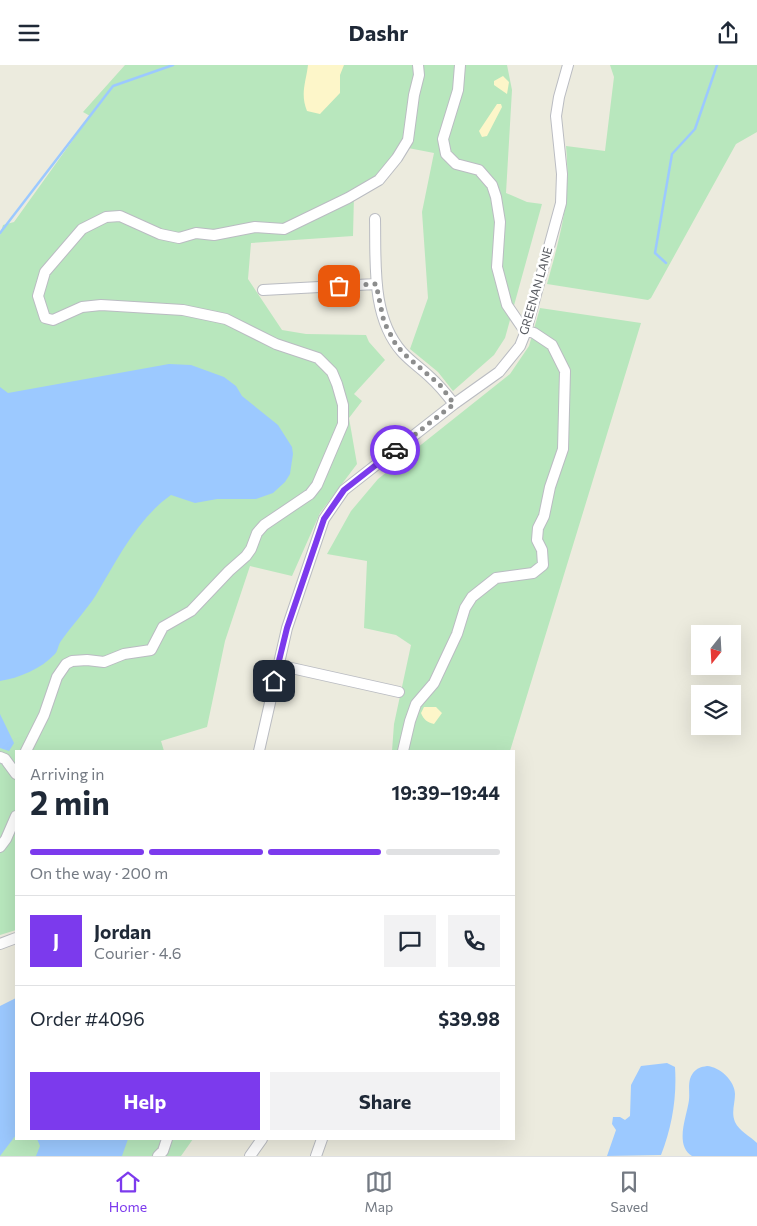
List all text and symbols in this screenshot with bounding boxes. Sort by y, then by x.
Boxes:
icon: menu [15,19,43,47]
text: Dashr [349,19,408,46]
icon: share [714,19,742,47]
street label: GREENAN LANE [516,245,554,336]
pin [318,265,360,307]
icon: bag [325,272,353,300]
courier [370,425,420,475]
icon: car [381,436,409,464]
north arrow [691,625,741,675]
map controls [691,625,741,735]
pin [253,660,295,702]
icon: home [260,667,288,695]
button: layers [691,685,741,735]
text: Arriving in [30,764,104,783]
text: 19:39–19:44 [392,781,500,804]
text: 2 min [30,782,110,822]
text: On the way · 200 m [30,863,168,882]
button: chat [384,915,436,967]
button: phone [448,915,500,967]
text: Jordan [94,920,151,943]
text: J [53,929,59,952]
text: Courier · 4.6 [94,943,181,962]
text: Order #4096 [30,1007,145,1030]
text: $39.98 [438,1007,500,1030]
button: Help [30,1072,260,1130]
button: Share [270,1072,500,1130]
tab: Home [109,1168,147,1215]
tab: Map [364,1168,393,1215]
tab: Saved [611,1168,648,1215]

